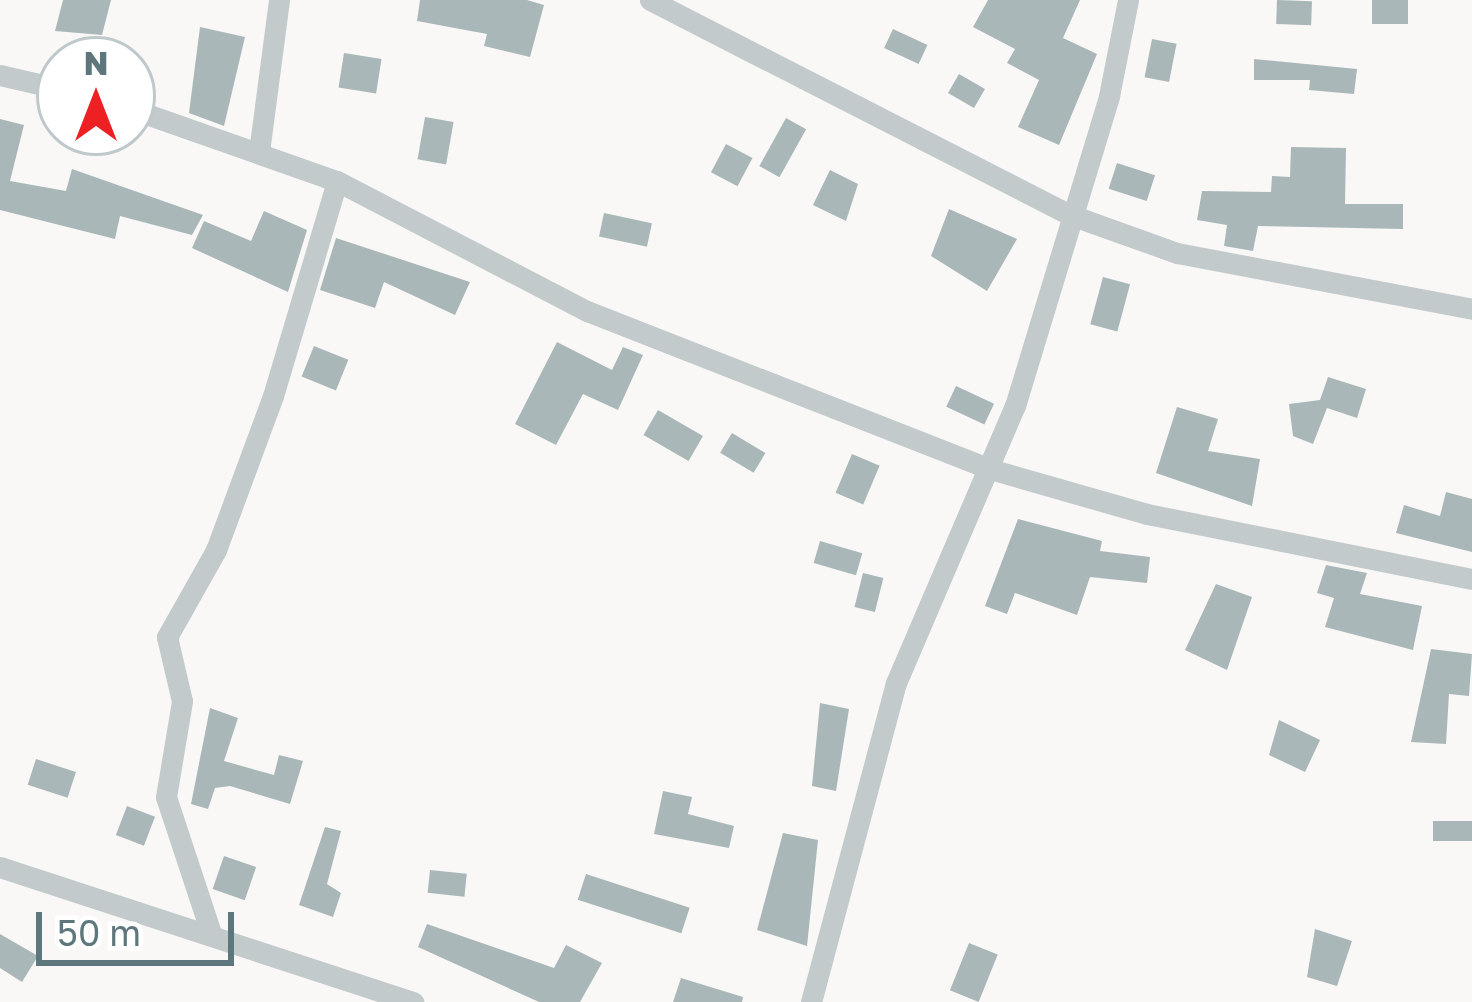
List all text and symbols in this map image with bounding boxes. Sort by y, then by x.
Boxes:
north arrow [36,36,156,156]
text: N [83,43,109,82]
scale bar [42,888,240,962]
text: 50 m [57,911,141,954]

